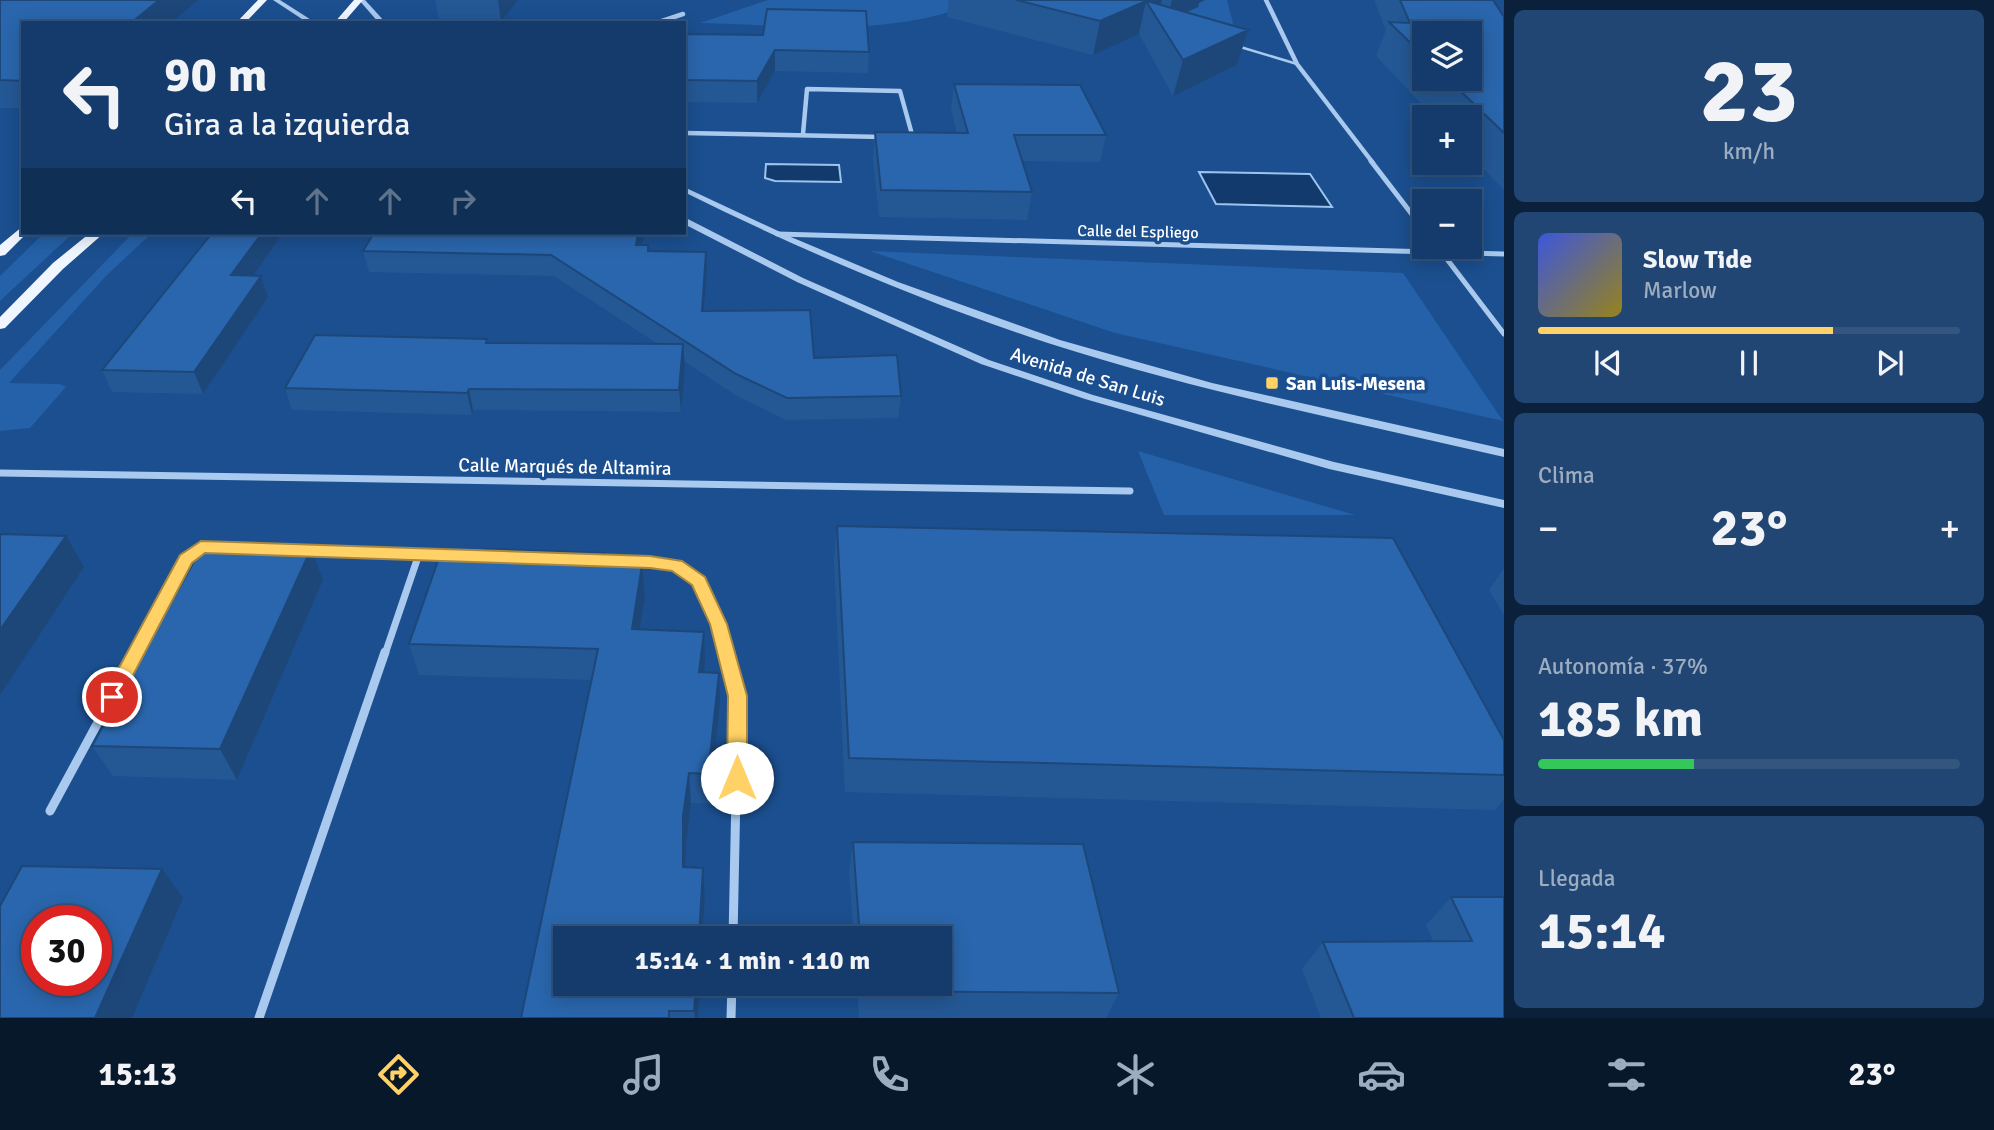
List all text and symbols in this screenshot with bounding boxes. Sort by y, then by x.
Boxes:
map controls [1412,21,1482,259]
button: layers [1412,21,1482,91]
text: 23 [1700,35,1798,148]
text: 90 m [164,45,267,105]
icon: left [49,49,140,140]
text: Gira a la izquierda [164,105,411,144]
button: + [1412,105,1482,175]
text: km/h [1723,137,1775,166]
icon: left [225,182,263,220]
icon: ahead [298,182,336,220]
icon: ahead [371,182,409,220]
icon: right [444,182,482,220]
button: − [1412,189,1482,259]
street label: Calle del Espliego [1077,221,1199,243]
text: Slow Tide [1643,244,1752,276]
text: Marlow [1643,276,1717,305]
street label: Avenida de San Luis [1008,342,1168,412]
icon: previous [1589,344,1627,382]
icon: pause [1730,344,1768,382]
icon: next [1871,344,1909,382]
place label: San Luis-Mesena [1286,372,1426,396]
marker: San Luis-Mesena [1264,375,1280,391]
street label: Calle Marqués de Altamira [458,453,672,481]
text: Clima [1538,461,1595,490]
text: 23° [1711,496,1787,560]
text: − [1538,505,1559,552]
text: + [1939,505,1960,552]
text: Autonomía · 37% [1538,652,1708,681]
pin [82,667,142,727]
icon: arrive [93,678,131,716]
text: 185 km [1538,687,1703,751]
position arrow [700,741,774,815]
text: Llegada [1538,864,1615,893]
text: 15:14 [1538,899,1666,963]
speed limit sign: 30 [21,905,112,996]
text: 15:14 · 1 min · 110 m [635,945,870,977]
icon: directions [374,1050,423,1099]
icon: music [619,1050,668,1099]
icon: phone [865,1050,914,1099]
icon: climate [1111,1050,1160,1099]
icon: car [1357,1050,1406,1099]
icon: filters [1602,1050,1651,1099]
text: 15:13 [98,1055,177,1094]
text: 23° [1848,1055,1896,1094]

